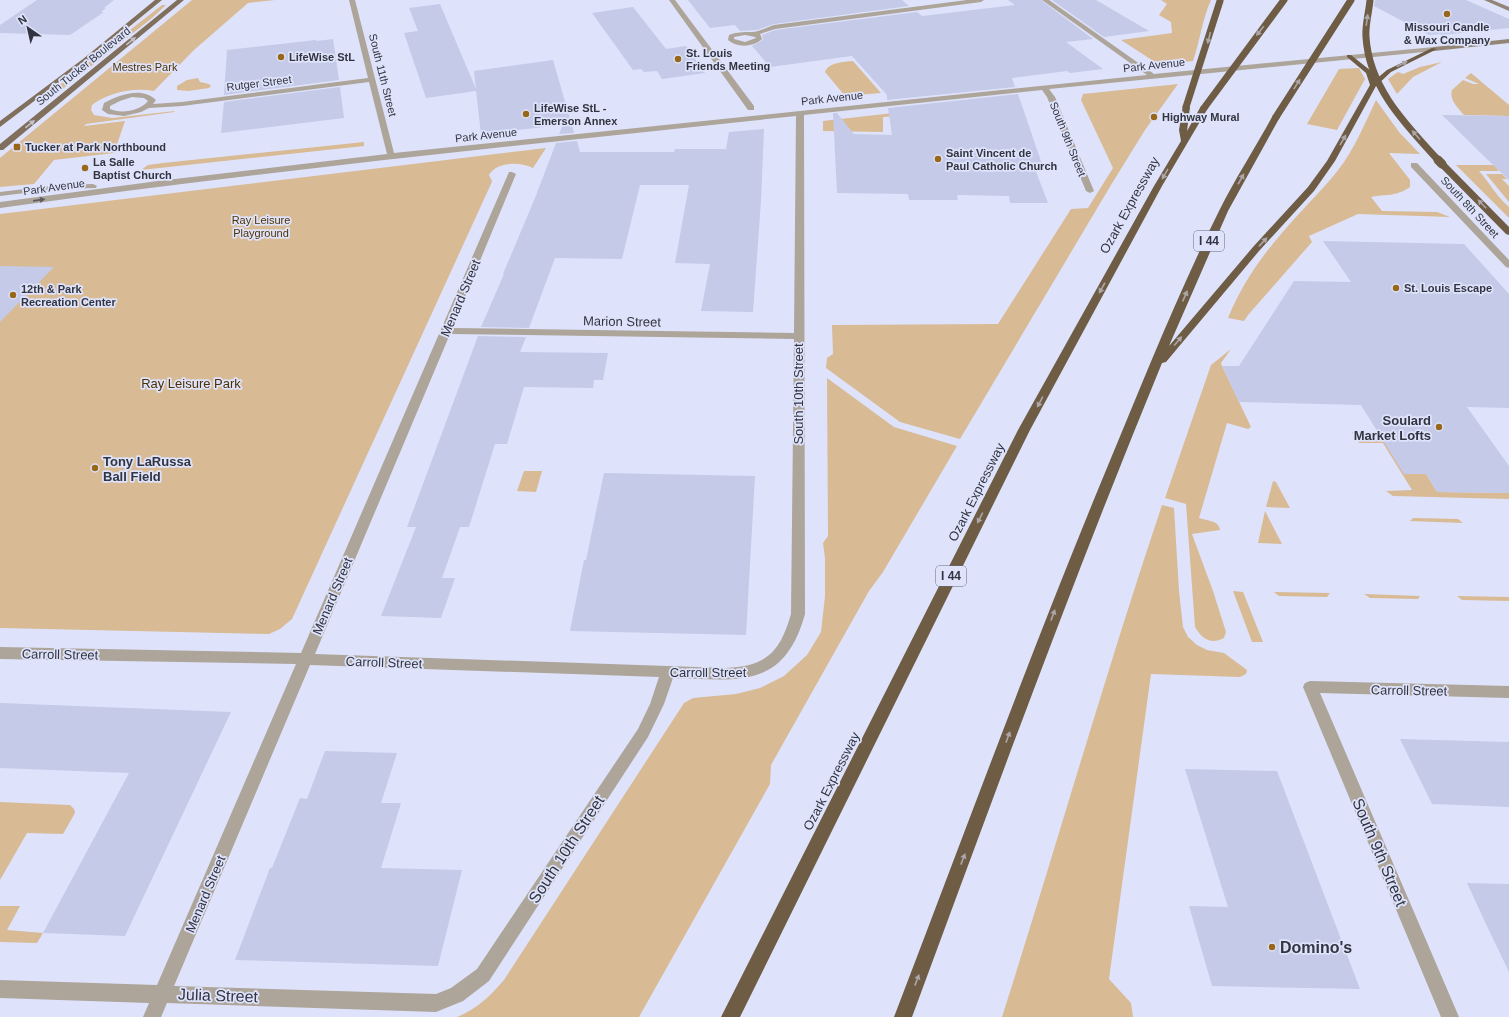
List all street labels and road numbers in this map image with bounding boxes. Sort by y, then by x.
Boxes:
street label: South Tucker Boulevard [34,24,132,108]
street label: South 11th Street [367,32,399,118]
street label: Park Avenue [1122,56,1186,74]
street label: Rutger Street [226,73,292,93]
street label: Park Avenue [800,89,864,107]
street label: South 9th Street [1048,100,1088,178]
street label: Park Avenue [454,126,518,144]
street label: Ozark Expressway [1097,154,1163,256]
street label: South 8th Street [1439,174,1501,240]
street label: Park Avenue [22,177,86,197]
road number: I 44 [1194,231,1224,251]
street label: Menard Street [437,257,484,339]
street label: Marion Street [583,313,662,330]
street label: South 10th Street [791,343,806,445]
street label: Ozark Expressway [945,440,1008,544]
street label: Menard Street [309,555,356,637]
road number: I 44 [936,566,966,586]
street label: Carroll Street [22,646,99,663]
street label: Carroll Street [345,654,423,671]
street label: Carroll Street [670,665,747,680]
street label: Carroll Street [1371,682,1448,699]
street label: Ozark Expressway [800,729,863,833]
street label: South 10th Street [525,792,608,906]
street label: South 9th Street [1349,796,1410,909]
street label: Menard Street [182,853,229,935]
street label: Julia Street [178,986,259,1005]

